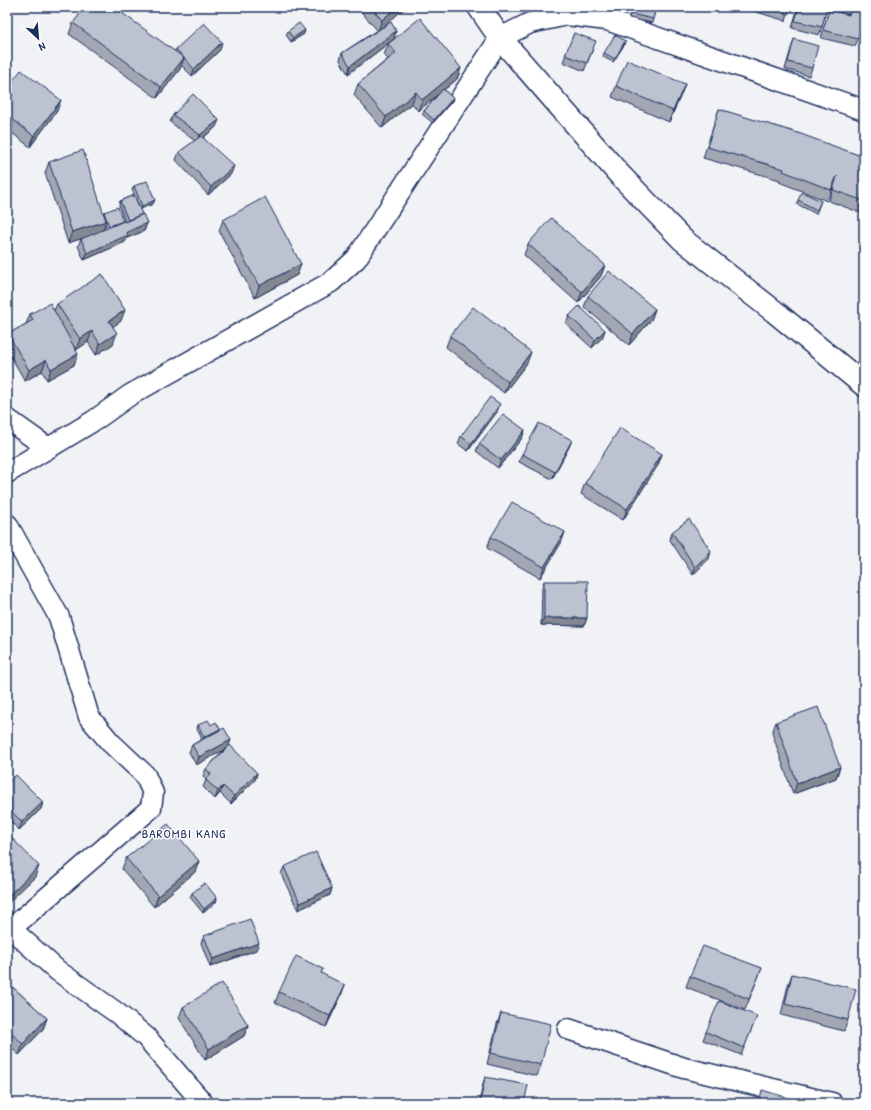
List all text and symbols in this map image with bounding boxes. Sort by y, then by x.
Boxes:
north arrow [18,18,58,58]
text: N [37,39,48,55]
district label: BAROMBI KANG [142,824,226,842]

